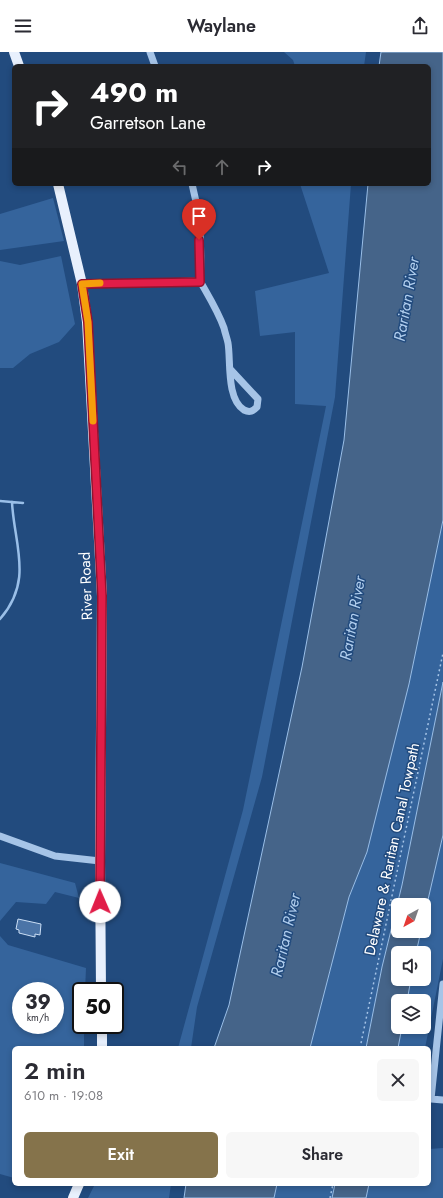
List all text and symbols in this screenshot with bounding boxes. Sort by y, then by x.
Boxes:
text: Waylane [187,13,256,39]
icon: menu [12,15,34,37]
icon: share [409,15,431,37]
text: 490 m [90,72,178,113]
icon: right [24,80,76,132]
text: Garretson Lane [90,110,206,136]
icon: left [169,156,191,178]
icon: ahead [211,156,233,178]
icon: right [253,156,275,178]
pin [182,199,216,240]
icon: arrive [188,205,210,227]
water label: Raritan River [388,254,425,343]
street label: River Road [74,551,98,621]
water label: Raritan River [334,573,371,662]
street label: Delaware & Raritan Canal Towpath [359,741,425,957]
position arrow [79,881,121,923]
water label: Raritan River [265,889,307,979]
north arrow [391,898,431,938]
map controls [391,898,431,1034]
button: sound [391,946,431,986]
speed limit sign: 50 [72,982,124,1034]
text: 39 [25,988,51,1017]
button: layers [391,994,431,1034]
text: km/h [27,1010,49,1025]
text: 2 min [24,1053,86,1088]
button: close [377,1059,419,1101]
text: 610 m · 19:08 [24,1086,103,1105]
button: Exit [24,1132,218,1178]
button: Share [226,1132,419,1178]

